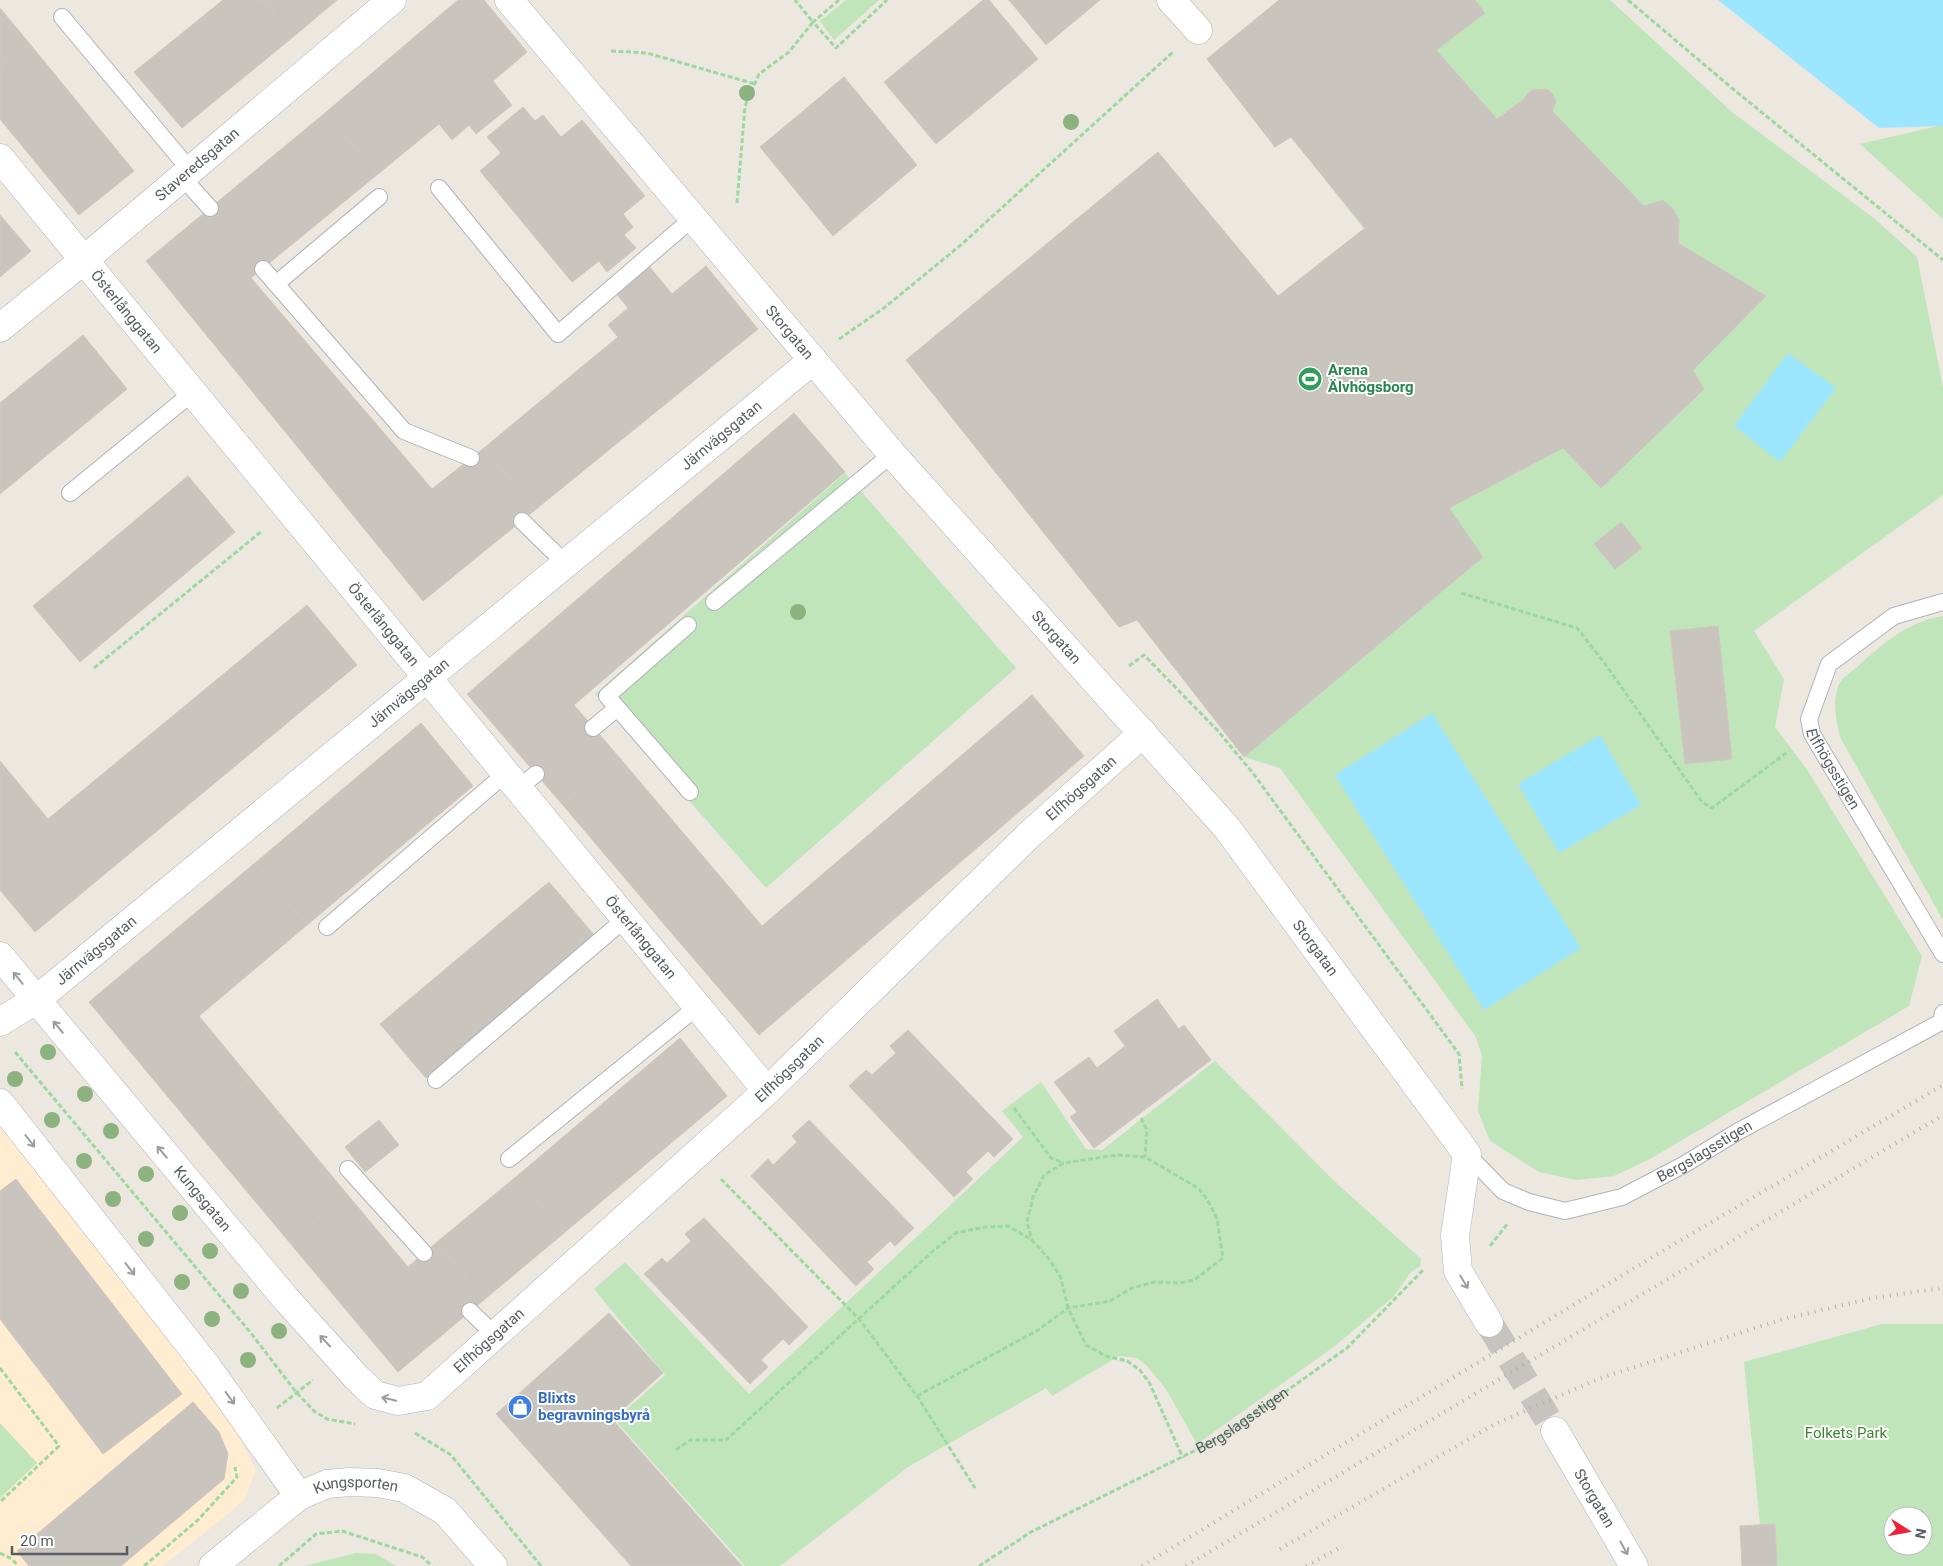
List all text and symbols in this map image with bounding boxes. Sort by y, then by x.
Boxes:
street label: Staveredsgatan [151,124,243,205]
street label: Österlånggatan [87,266,166,357]
street label: Storgatan [762,302,817,363]
place label: Arena Älvhögsborg [1328,361,1414,396]
sports icon: Arena Älvhögsborg [1297,366,1323,392]
street label: Järnvägsgatan [677,397,765,474]
street label: Österlånggatan [344,579,423,670]
street label: Storgatan [1028,607,1085,668]
street label: Järnvägsgatan [365,655,453,732]
street label: Elfhögsstigen [1802,727,1864,813]
street label: Elfhögsgatan [1042,752,1120,824]
street label: Österlånggatan [601,892,680,983]
street label: Järnvägsgatan [52,912,140,989]
street label: Storgatan [1289,916,1342,980]
one-way arrow [13,972,24,985]
one-way arrow [53,1020,64,1033]
street label: Elfhögsgatan [752,1032,827,1106]
street label: Bergslagsstigen [1654,1117,1755,1186]
one-way arrow [25,1134,36,1147]
one-way arrow [157,1145,168,1158]
street label: Kungsgatan [170,1162,235,1235]
one-way arrow [125,1262,136,1275]
one-way arrow [1459,1274,1469,1288]
street label: Elfhögsgatan [450,1304,528,1377]
one-way arrow [319,1335,331,1348]
street label: Bergslagsstigen [1193,1384,1292,1458]
place label: Blixts begravningsbyrå [538,1389,650,1424]
one-way arrow [225,1391,235,1405]
one-way arrow [381,1394,397,1403]
shop icon: Blixts begravningsbyrå [507,1394,533,1420]
park label: Folkets Park [1805,1424,1888,1442]
street label: Storgatan [1570,1466,1619,1531]
street label: Kungsporten [310,1473,400,1498]
north arrow [1883,1506,1933,1556]
scale bar [12,1524,128,1556]
text: N [1912,1527,1930,1540]
text: 20 m [20,1532,54,1550]
one-way arrow [1620,1540,1629,1555]

